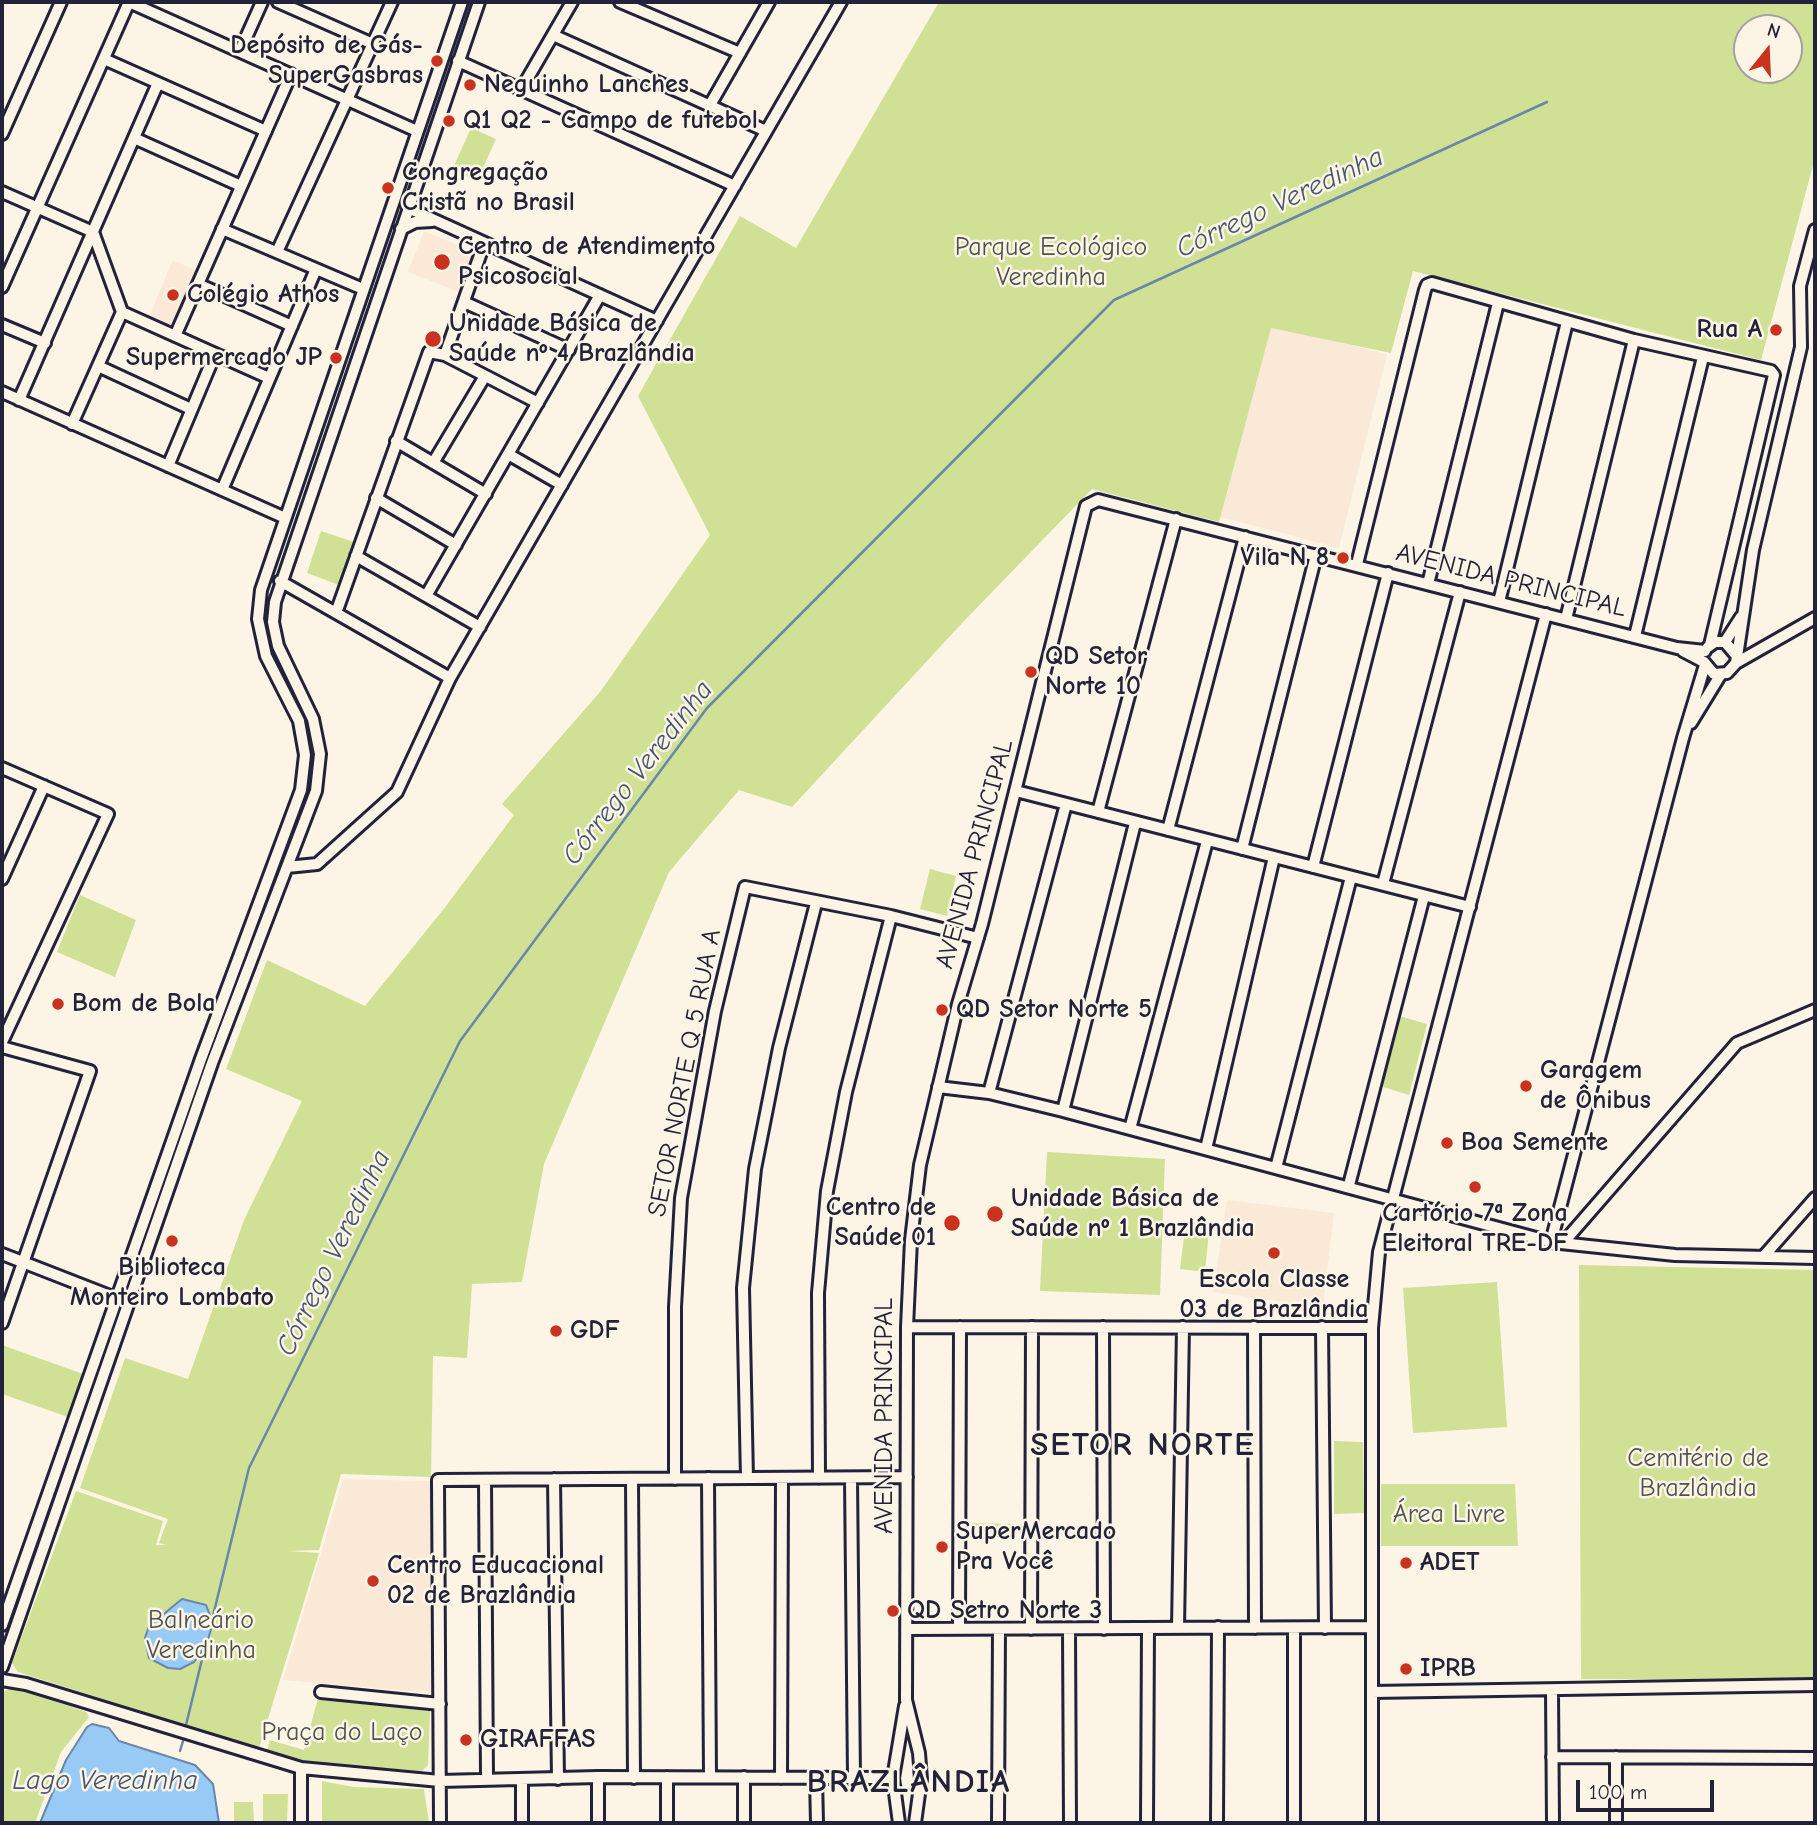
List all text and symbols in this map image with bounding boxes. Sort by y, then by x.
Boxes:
north arrow [1733,14,1803,84]
text: N [1765,19,1783,43]
place label: Depósito de Gás- SuperGasbras [230,30,423,92]
marker: Depósito de Gás- SuperGasbras [429,53,445,69]
place label: Neguinho Lanches [484,69,689,101]
marker: Neguinho Lanches [462,77,478,93]
place label: Q1 Q2 - Campo de futebol [463,105,758,137]
marker: Q1 Q2 - Campo de futebol [441,113,457,129]
water label: Córrego Veredinha [1171,140,1389,266]
place label: Congregação Cristã no Brasil [402,157,575,218]
marker: Congregação Cristã no Brasil [380,180,396,196]
place label: Centro de Atendimento Psicosocial [458,231,715,292]
park label: Parque Ecológico Veredinha [955,232,1147,294]
marker: Centro de Atendimento Psicosocial [432,252,452,272]
place label: Colégio Athos [187,279,339,311]
marker: Colégio Athos [165,287,181,303]
place label: Unidade Básica de Saúde nº 4 Brazlândia [449,308,695,370]
place label: Rua A [1697,314,1762,346]
marker: Rua A [1768,322,1784,338]
marker: Unidade Básica de Saúde nº 4 Brazlândia [423,329,443,349]
place label: Supermercado JP [126,342,322,374]
marker: Supermercado JP [328,350,344,366]
street label: AVENIDA PRINCIPAL [1393,537,1629,625]
place label: Vila N 8 [1241,542,1329,574]
marker: Vila N 8 [1335,550,1351,566]
place label: QD Setor Norte 10 [1045,641,1147,702]
marker: QD Setor Norte 10 [1023,664,1039,680]
water label: Córrego Veredinha [556,674,720,872]
street label: AVENIDA PRINCIPAL [929,736,1021,972]
street label: SETOR NORTE Q 5 RUA A [642,927,728,1219]
place label: Bom de Bola [72,988,216,1020]
place label: QD Setor Norte 5 [956,994,1152,1026]
marker: Bom de Bola [50,996,66,1012]
marker: QD Setor Norte 5 [934,1002,950,1018]
place label: Garagem de Ônibus [1540,1055,1651,1116]
marker: Garagem de Ônibus [1518,1078,1534,1094]
place label: Boa Semente [1461,1127,1608,1159]
marker: Boa Semente [1439,1135,1455,1151]
water label: Córrego Veredinha [270,1145,398,1361]
marker: Cartório 7ª Zona Eleitoral TRE-DF [1467,1179,1483,1195]
place label: Unidade Básica de Saúde nº 1 Brazlândia [1011,1183,1255,1244]
place label: Centro de Saúde 01 [826,1192,936,1254]
place label: Cartório 7ª Zona Eleitoral TRE-DF [1382,1198,1568,1260]
marker: Unidade Básica de Saúde nº 1 Brazlândia [985,1204,1005,1224]
marker: Centro de Saúde 01 [942,1213,962,1233]
marker: Biblioteca Monteiro Lombato [164,1233,180,1249]
marker: Escola Classe 03 de Brazlândia [1266,1245,1282,1261]
place label: Biblioteca Monteiro Lombato [70,1252,274,1314]
place label: Escola Classe 03 de Brazlândia [1179,1264,1369,1326]
street label: AVENIDA PRINCIPAL [869,1298,901,1534]
place label: GDF [570,1315,620,1347]
marker: GDF [548,1323,564,1339]
district label: SETOR NORTE [1032,1426,1254,1466]
park label: Cemitério de Brazlândia [1627,1443,1769,1504]
park label: Área Livre [1393,1499,1505,1531]
place label: SuperMercado Pra Você [956,1516,1116,1578]
marker: SuperMercado Pra Você [934,1539,950,1555]
place label: ADET [1420,1547,1480,1579]
place label: Centro Educacional 02 de Brazlândia [387,1550,604,1612]
marker: ADET [1398,1555,1414,1571]
marker: Centro Educacional 02 de Brazlândia [365,1573,381,1589]
place label: QD Setro Norte 3 [907,1595,1102,1627]
marker: QD Setro Norte 3 [885,1603,901,1619]
park label: Balneário Veredinha [146,1605,256,1666]
place label: IPRB [1420,1653,1476,1685]
marker: IPRB [1398,1661,1414,1677]
park label: Praça do Laço [262,1717,422,1749]
place label: GIRAFFAS [480,1724,595,1756]
marker: GIRAFFAS [458,1732,474,1748]
district label: BRAZLÂNDIA [808,1763,1010,1803]
water label: Lago Veredinha [12,1764,198,1798]
scale bar [1579,1766,1717,1810]
text: 100 m [1589,1780,1647,1804]

